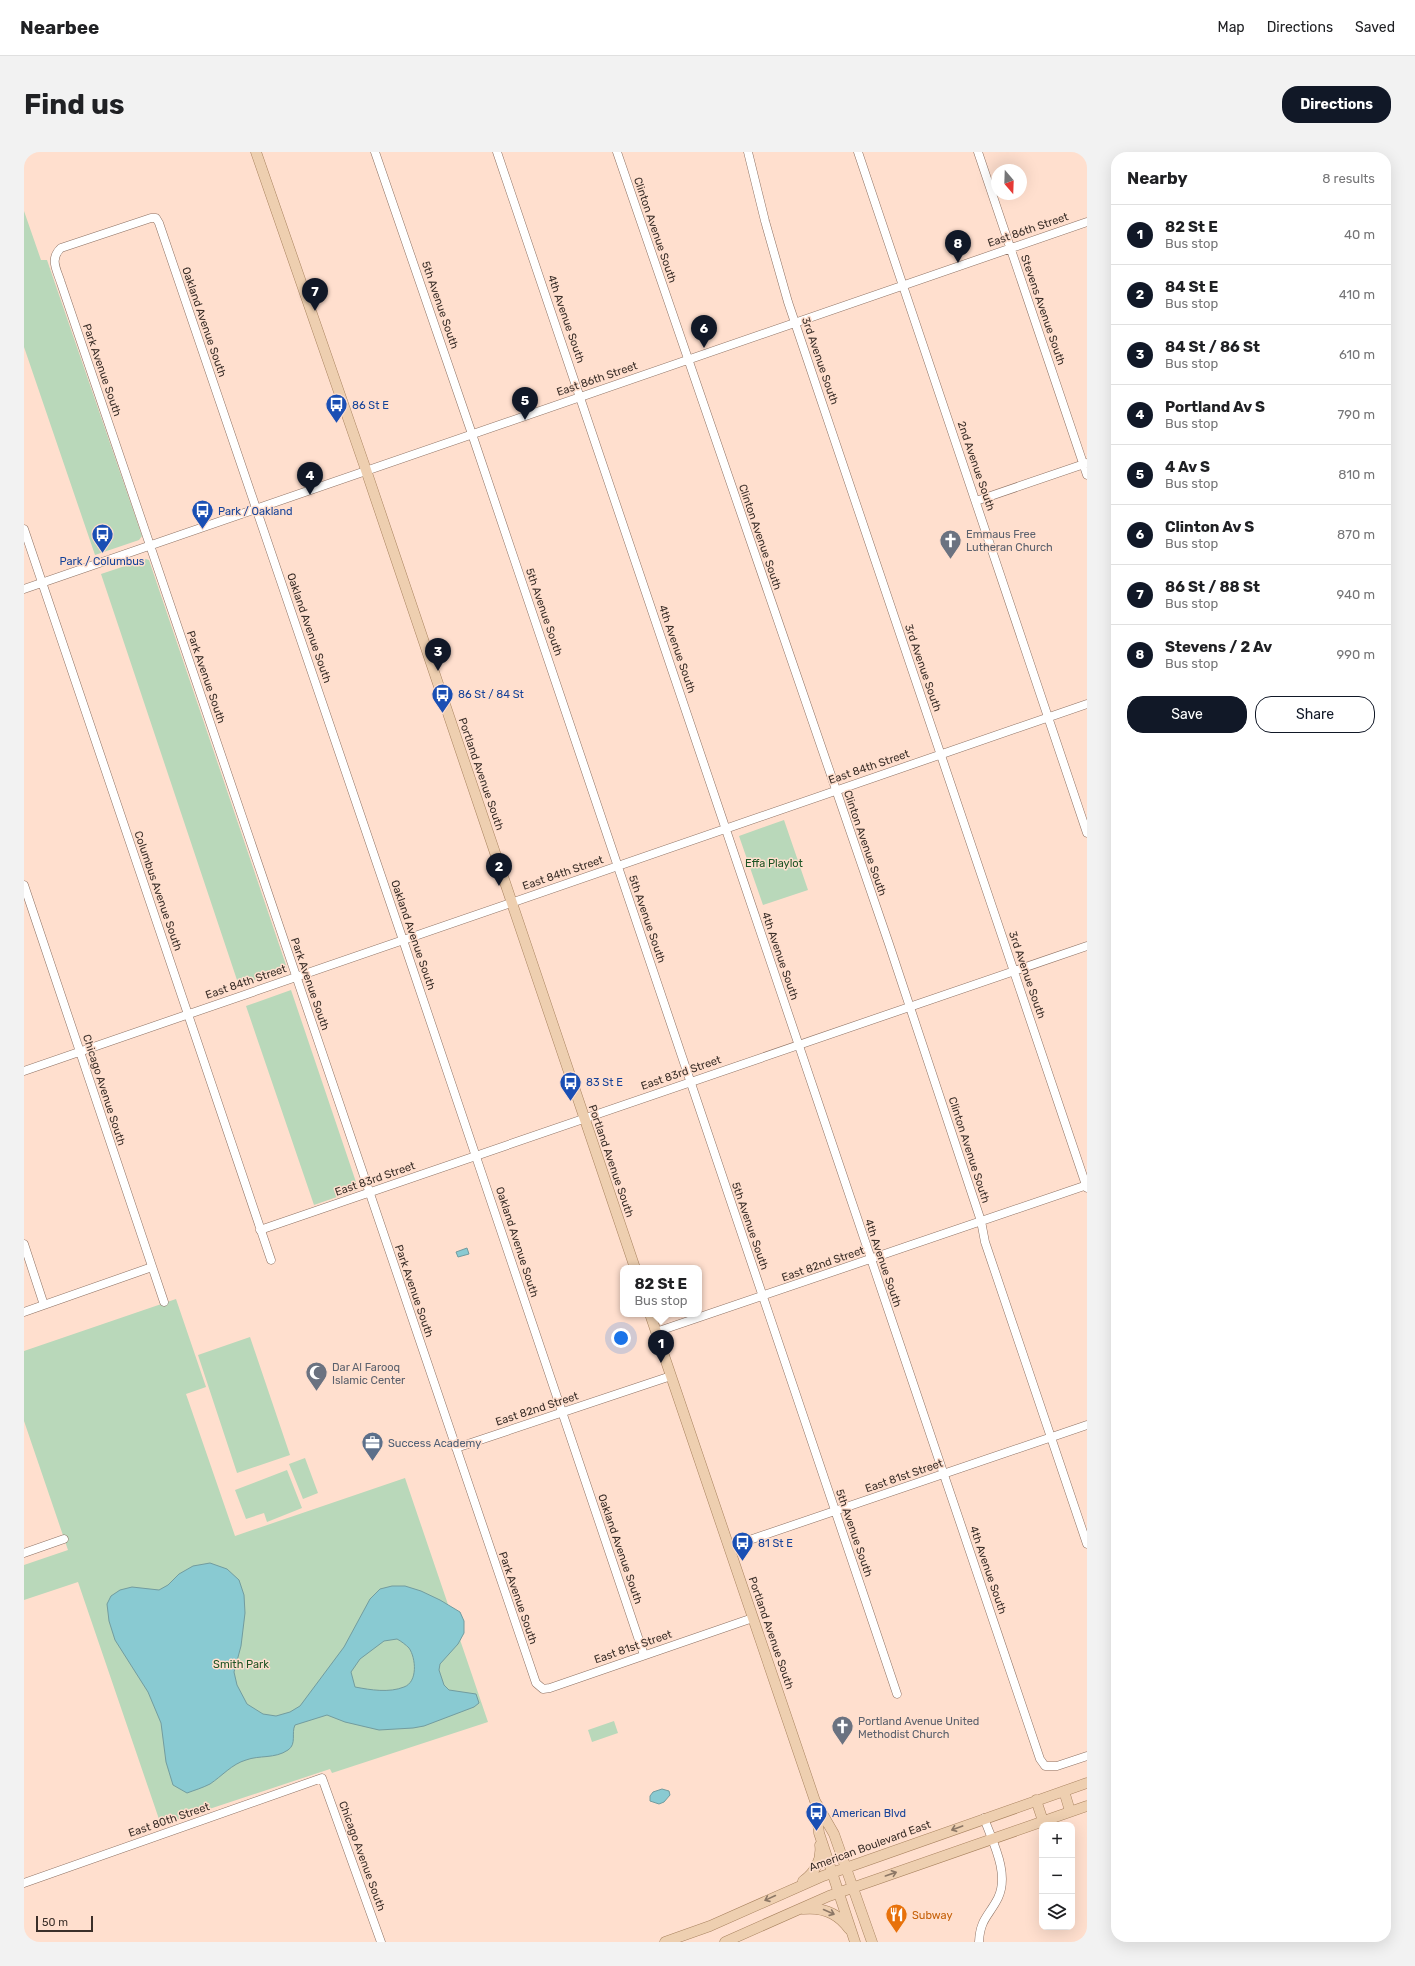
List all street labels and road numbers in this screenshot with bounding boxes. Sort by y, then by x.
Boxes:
street label: Clinton Avenue South [631,175,679,285]
street label: East 86th Street [986,210,1071,250]
street label: Stevens Avenue South [1018,253,1068,367]
street label: 5th Avenue South [419,259,461,351]
street label: Oakland Avenue South [179,265,229,379]
street label: 4th Avenue South [545,273,587,365]
street label: 3rd Avenue South [799,316,841,406]
street label: Park Avenue South [80,322,124,418]
street label: East 86th Street [555,359,640,399]
street label: 2nd Avenue South [955,419,997,513]
street label: Clinton Avenue South [736,482,784,592]
street label: 5th Avenue South [523,566,565,658]
street label: Oakland Avenue South [284,571,334,685]
street label: 4th Avenue South [656,603,698,695]
street label: 3rd Avenue South [902,623,944,713]
street label: Park Avenue South [184,629,228,725]
street label: Portland Avenue South [456,716,506,832]
street label: East 84th Street [827,747,912,787]
street label: Clinton Avenue South [841,788,889,898]
street label: Columbus Avenue South [131,829,185,953]
street label: East 84th Street [521,853,606,893]
street label: 5th Avenue South [626,873,668,965]
street label: Oakland Avenue South [388,878,438,992]
street label: 4th Avenue South [759,910,801,1002]
street label: 3rd Avenue South [1006,930,1048,1020]
street label: Park Avenue South [288,936,332,1032]
street label: East 84th Street [204,962,289,1002]
street label: Chicago Avenue South [80,1033,128,1147]
street label: East 83rd Street [639,1053,724,1093]
street label: Clinton Avenue South [946,1095,992,1205]
street label: Portland Avenue South [586,1103,636,1219]
street label: East 83rd Street [333,1159,418,1199]
street label: 5th Avenue South [729,1180,771,1272]
street label: Oakland Avenue South [493,1185,541,1299]
street label: 4th Avenue South [862,1217,904,1309]
street label: Park Avenue South [392,1243,436,1339]
street label: East 82nd Street [780,1244,867,1284]
street label: East 82nd Street [494,1389,581,1429]
street label: East 81st Street [863,1456,945,1495]
street label: 5th Avenue South [833,1487,875,1579]
street label: Oakland Avenue South [595,1492,645,1606]
street label: 4th Avenue South [967,1524,1009,1616]
street label: Park Avenue South [496,1550,540,1646]
street label: Portland Avenue South [746,1575,796,1691]
street label: East 81st Street [592,1627,674,1666]
street label: Chicago Avenue South [336,1799,388,1913]
street label: East 80th Street [127,1800,212,1840]
street label: American Boulevard East [807,1818,933,1874]

